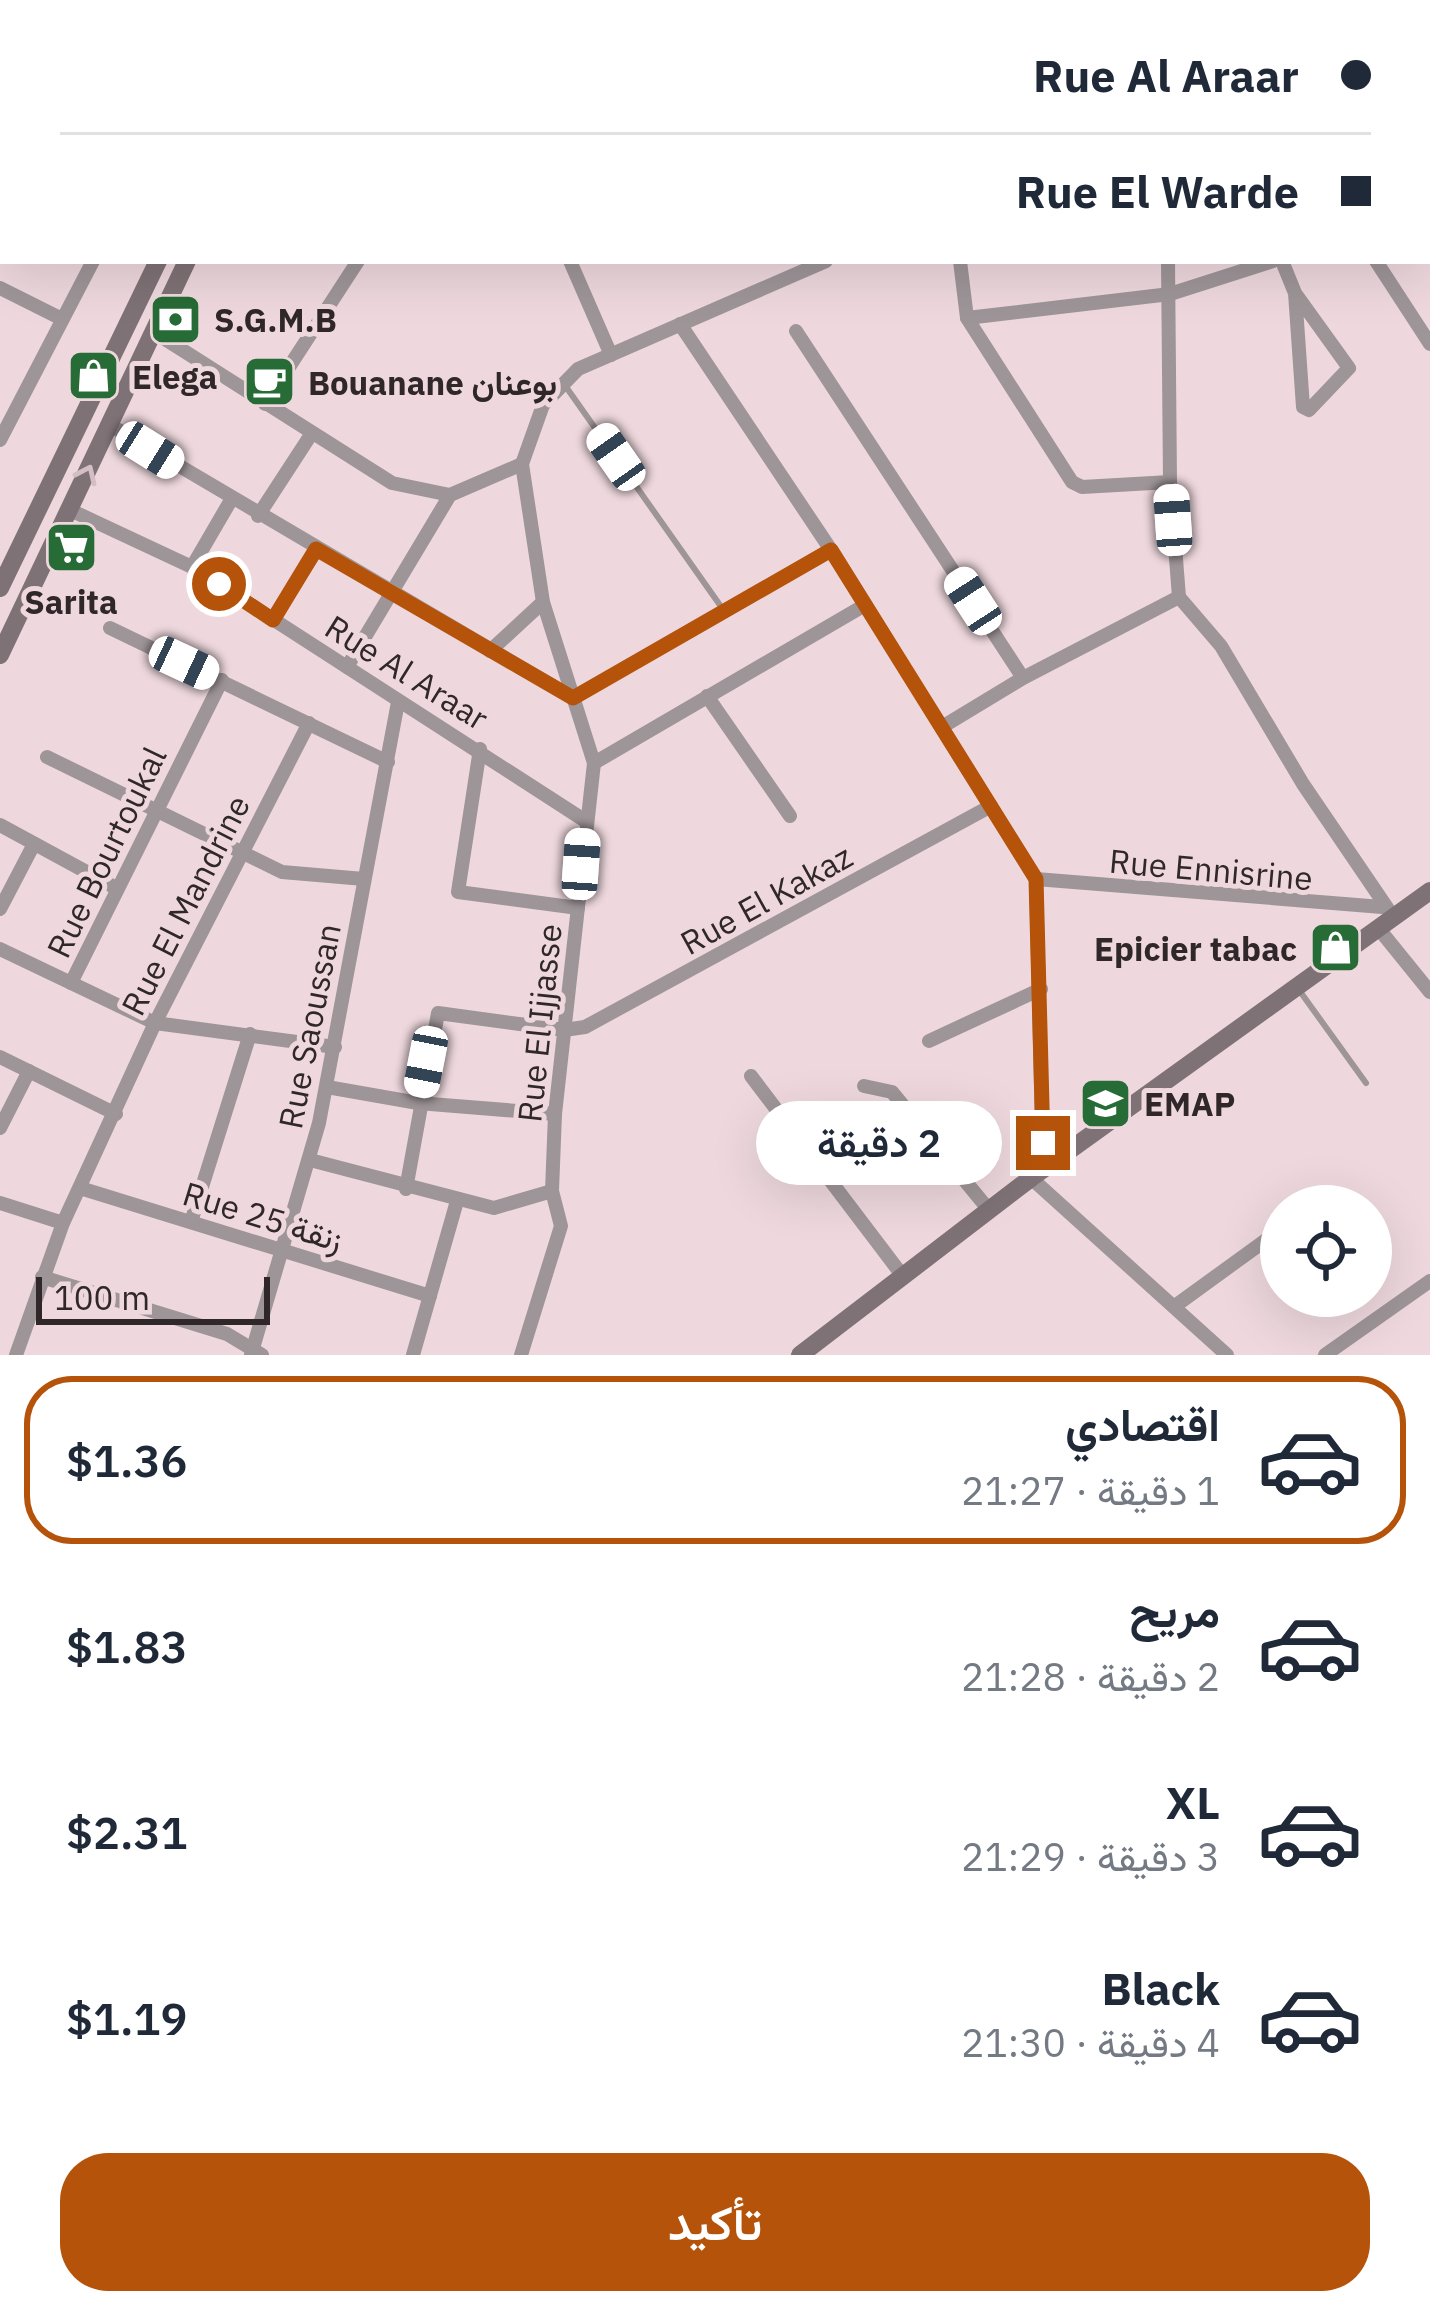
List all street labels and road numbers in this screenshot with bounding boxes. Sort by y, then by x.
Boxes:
street label: Rue Al Araar [318,605,496,739]
street label: Rue Bourtoukal [36,740,176,964]
street label: Rue El Mandrine [111,788,259,1022]
street label: Rue El Kakaz [672,834,860,964]
street label: Rue Ennisrine [1107,839,1315,899]
street label: Rue Saoussan [268,920,350,1132]
street label: Rue El Ijjasse [507,922,571,1124]
street label: Rue 25 زنقة [178,1171,348,1261]

